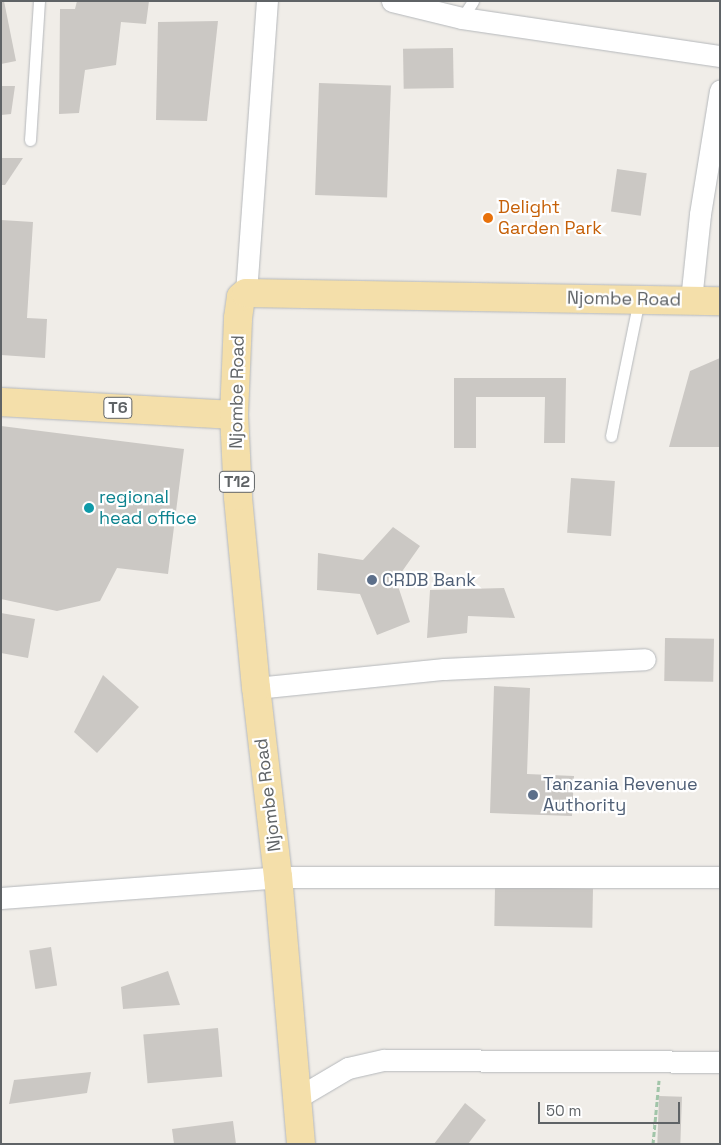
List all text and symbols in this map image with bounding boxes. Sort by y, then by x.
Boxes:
place label: Delight Garden Park [498,197,602,240]
marker: Delight Garden Park [482,212,494,224]
street label: Njombe Road [567,287,681,311]
street label: Njombe Road [225,335,249,449]
road number: T6 [103,394,133,422]
road number: T12 [218,468,256,496]
place label: regional head office [99,487,197,530]
marker: regional head office [83,502,95,514]
place label: CRDB Bank [382,569,476,591]
marker: CRDB Bank [366,574,378,586]
street label: Njombe Road [250,737,286,853]
place label: Tanzania Revenue Authority [543,774,698,816]
marker: Tanzania Revenue Authority [527,789,539,801]
scale bar [541,1092,684,1124]
text: 50 m [546,1101,581,1120]

